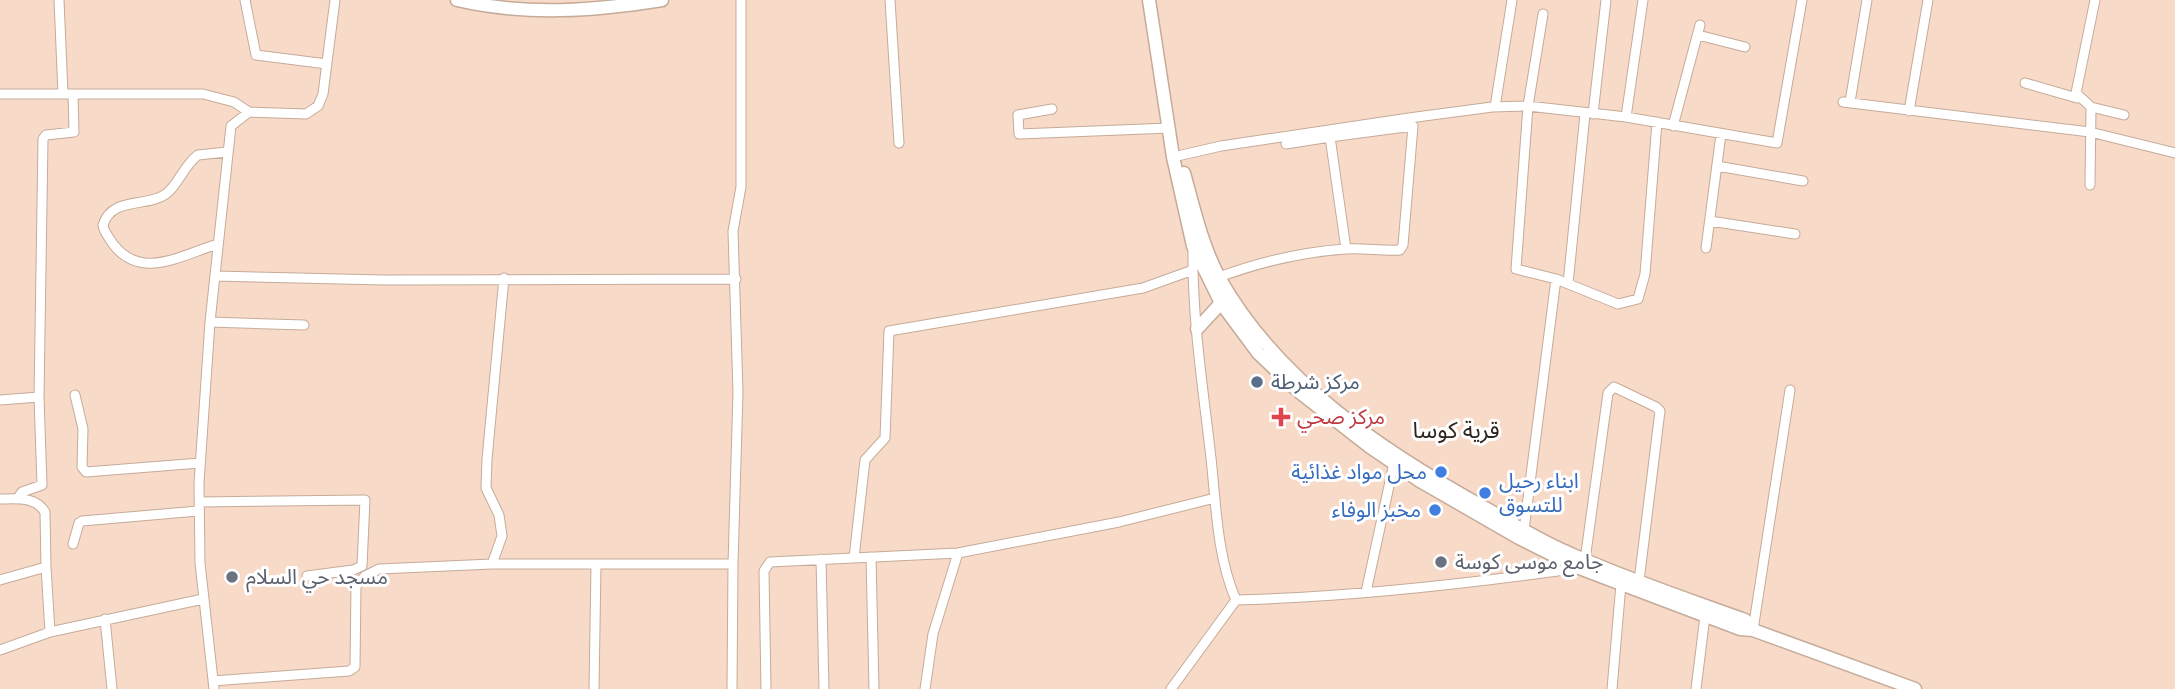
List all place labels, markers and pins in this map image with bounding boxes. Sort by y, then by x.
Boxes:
place label: مركز شرطة [1271,370,1360,394]
marker: مركز شرطة [1249,374,1265,390]
place label: مركز صحي [1297,405,1385,433]
marker: مركز صحي [1271,407,1291,427]
place label: محل مواد غذائية [1291,460,1427,484]
marker: محل مواد غذائية [1433,464,1449,480]
place label: ابناء رحيل للتسوق [1499,469,1579,517]
marker: ابناء رحيل للتسوق [1477,485,1493,501]
place label: مخبز الوفاء [1332,498,1421,522]
marker: مخبز الوفاء [1427,502,1443,518]
place label: جامع موسى كوسة [1455,550,1603,577]
marker: جامع موسى كوسة [1433,554,1449,570]
place label: مسجد حي السلام [246,565,388,593]
marker: مسجد حي السلام [224,569,240,585]

